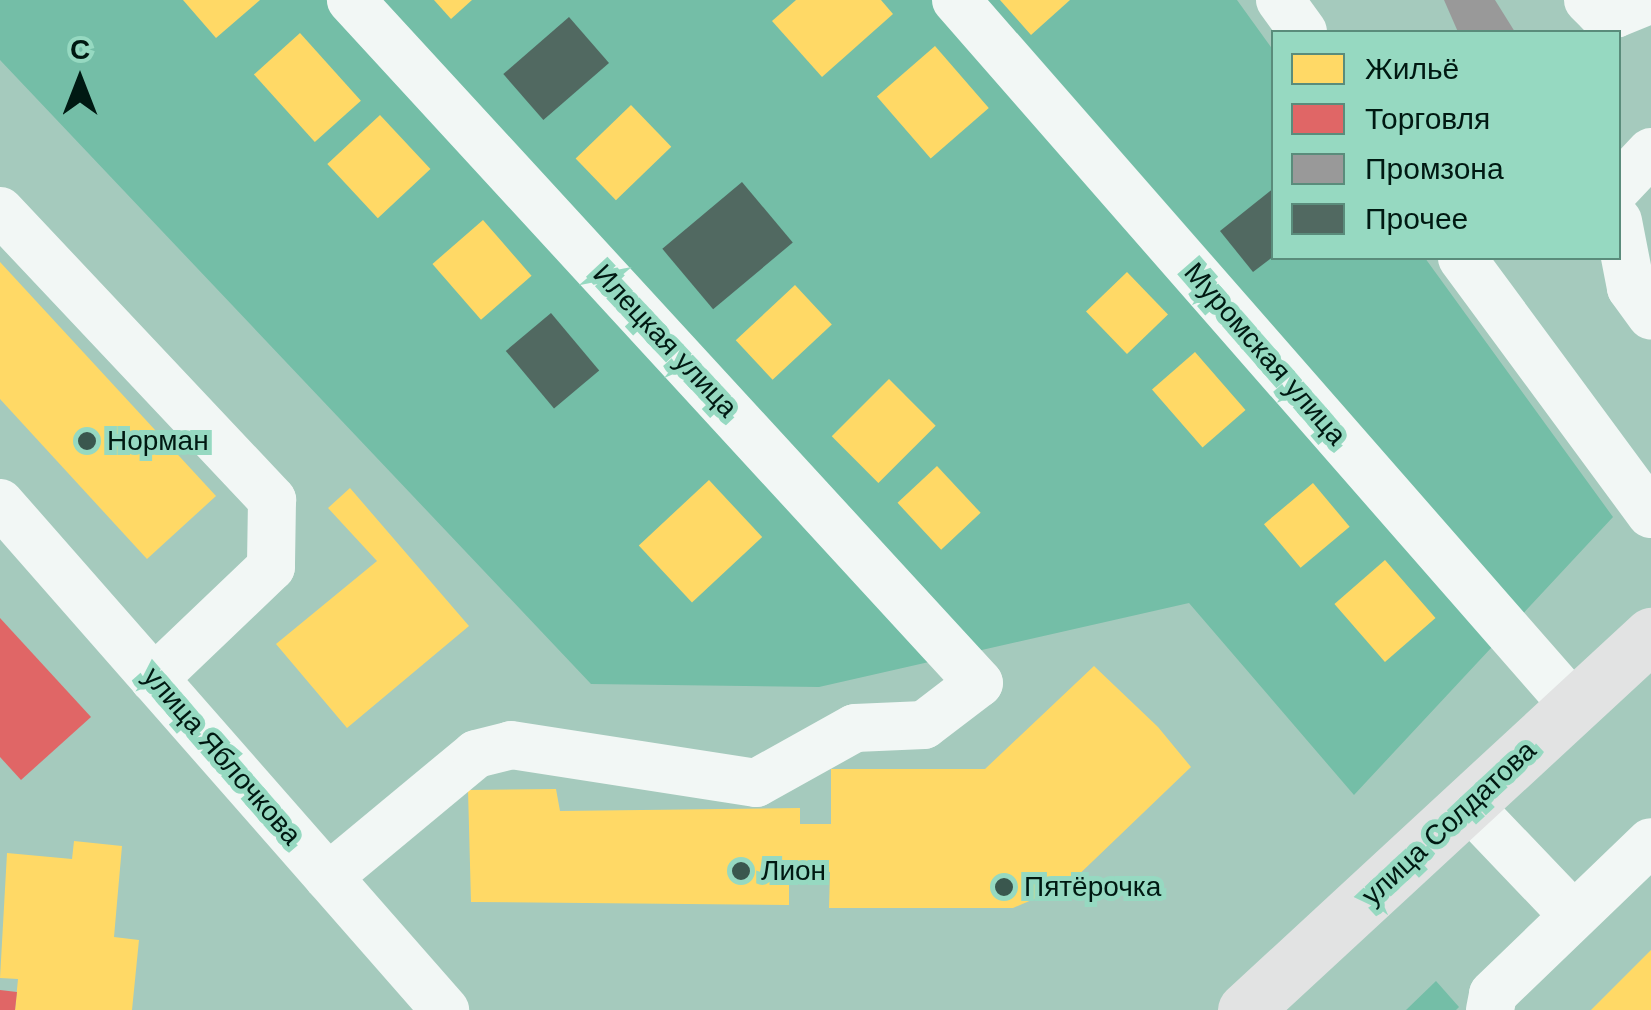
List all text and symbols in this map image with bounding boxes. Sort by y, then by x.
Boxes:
north arrow [30,30,130,130]
legend [1271,30,1621,260]
text: С [70,34,90,65]
text: Жильё [1365,52,1459,85]
text: Торговля [1365,102,1490,135]
text: Промзона [1365,152,1504,185]
text: Прочее [1365,202,1468,235]
street label: Муромская улица [1177,256,1353,452]
street label: Илецкая улица [586,258,744,424]
place label: Норман [107,424,209,458]
marker: Норман [76,430,98,452]
street label: улица Яблочкова [136,660,308,852]
street label: улица Солдатова [1355,734,1543,912]
place label: Лион [761,854,826,888]
marker: Лион [730,860,752,882]
place label: Пятёрочка [1024,870,1161,904]
marker: Пятёрочка [993,876,1015,898]

